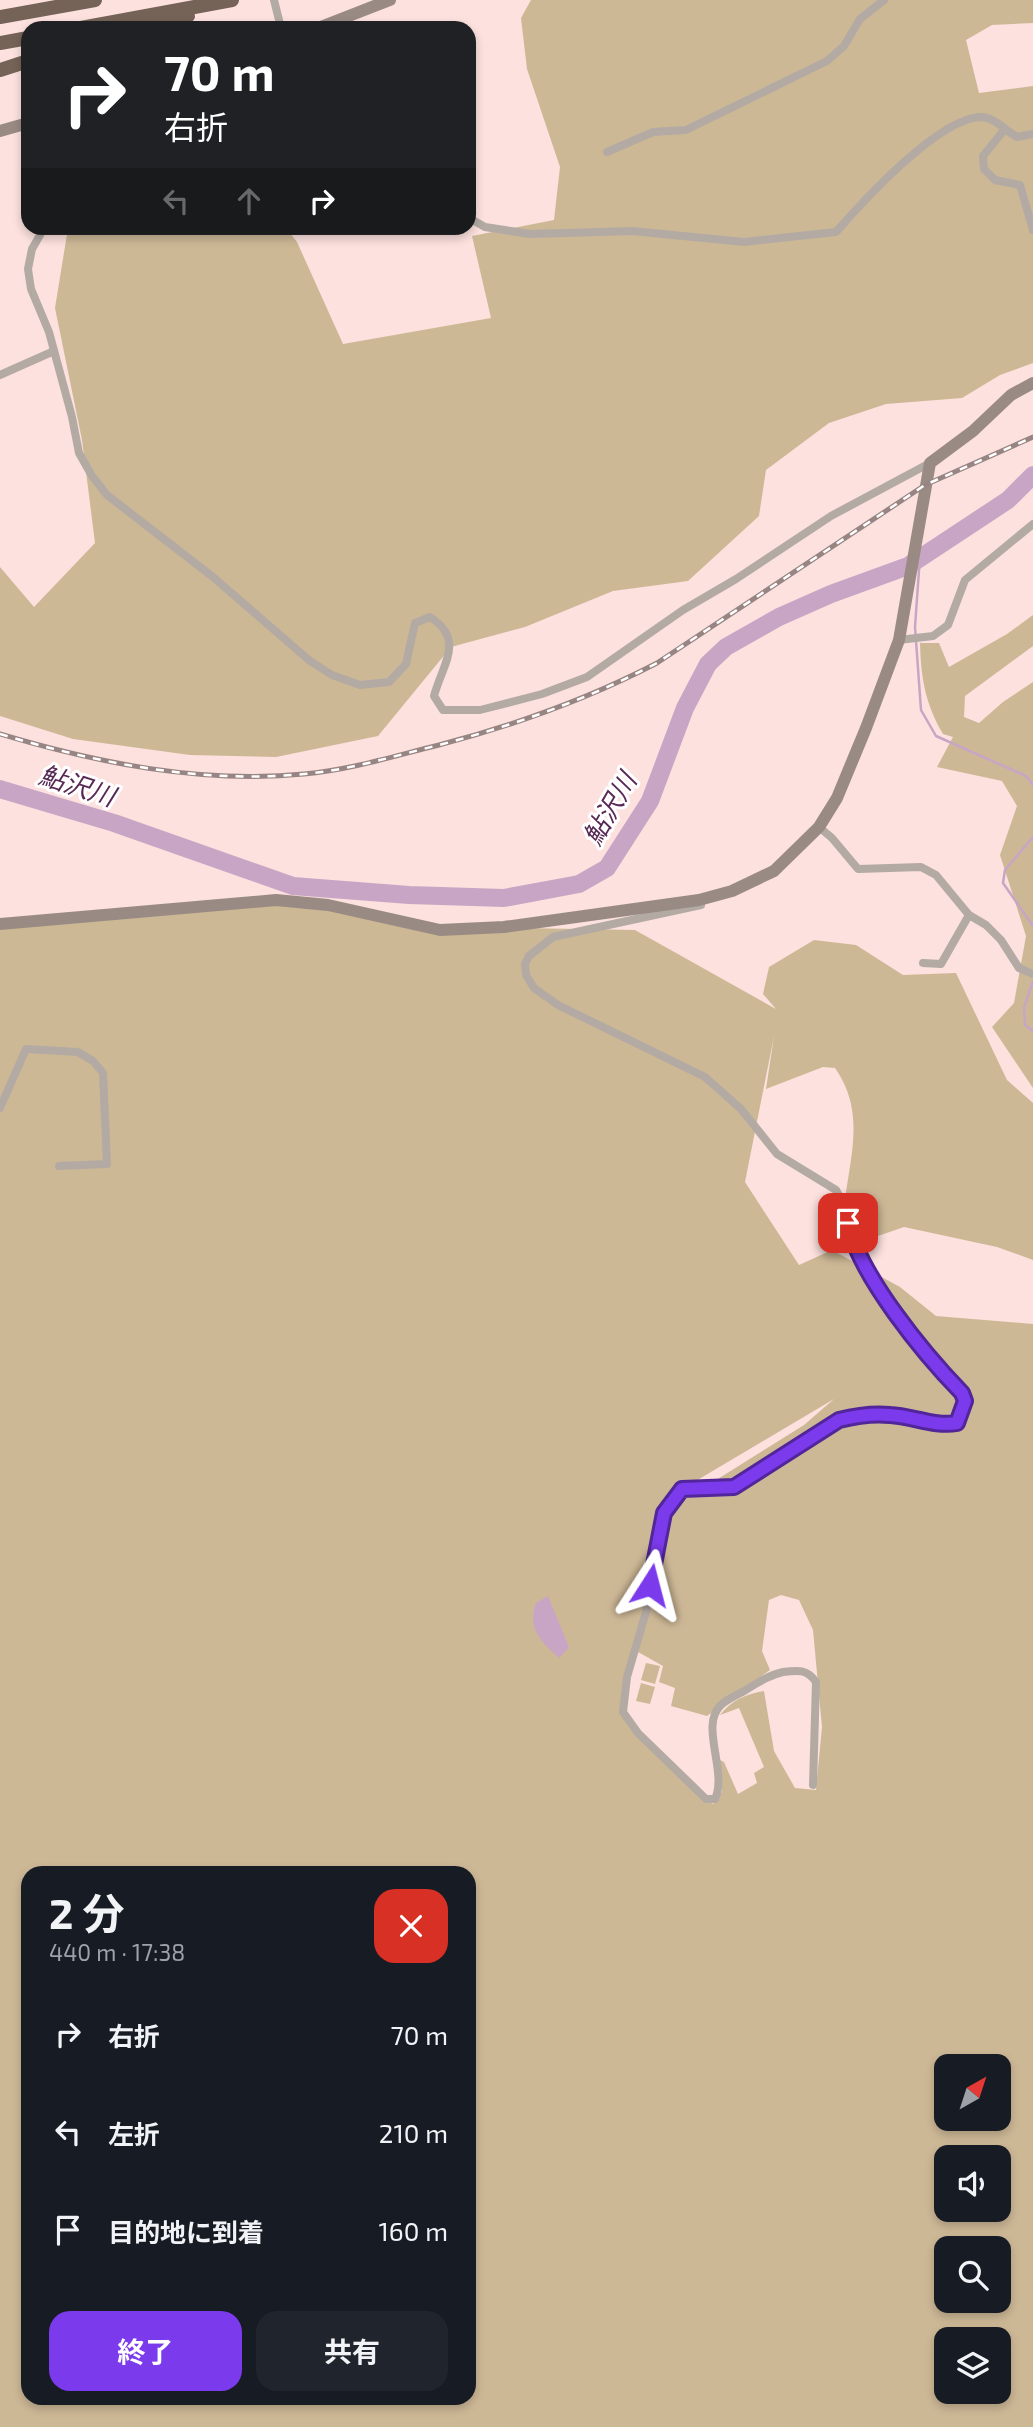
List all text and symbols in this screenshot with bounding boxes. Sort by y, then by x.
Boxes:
text: 70 m [164,42,275,101]
icon: right [49,49,140,140]
text: 右折 [164,107,228,145]
icon: left [157,182,195,220]
icon: ahead [230,182,268,220]
icon: right [303,182,341,220]
water label: 鮎沢川 [36,758,122,812]
water label: 鮎沢川 [576,764,643,850]
pin [818,1193,878,1253]
icon: arrive [829,1204,867,1242]
position arrow [613,1548,687,1622]
text: 2 分 [49,1887,124,1937]
button: close [374,1889,448,1963]
text: 440 m · 17:38 [49,1938,185,1966]
icon: right [49,2015,87,2053]
text: 70 m [390,2019,448,2050]
text: 右折 [108,2020,160,2051]
north arrow [934,2054,1012,2132]
map controls [934,2054,1011,2404]
icon: left [49,2113,87,2151]
text: 210 m [379,2117,448,2148]
text: 左折 [108,2118,160,2149]
button: sound [934,2145,1011,2222]
icon: arrive [49,2211,87,2249]
text: 160 m [379,2215,448,2246]
text: 目的地に到着 [108,2216,264,2247]
button: search [934,2236,1011,2313]
button: 終了 [49,2311,242,2391]
button: 共有 [256,2311,448,2391]
button: layers [934,2327,1011,2404]

